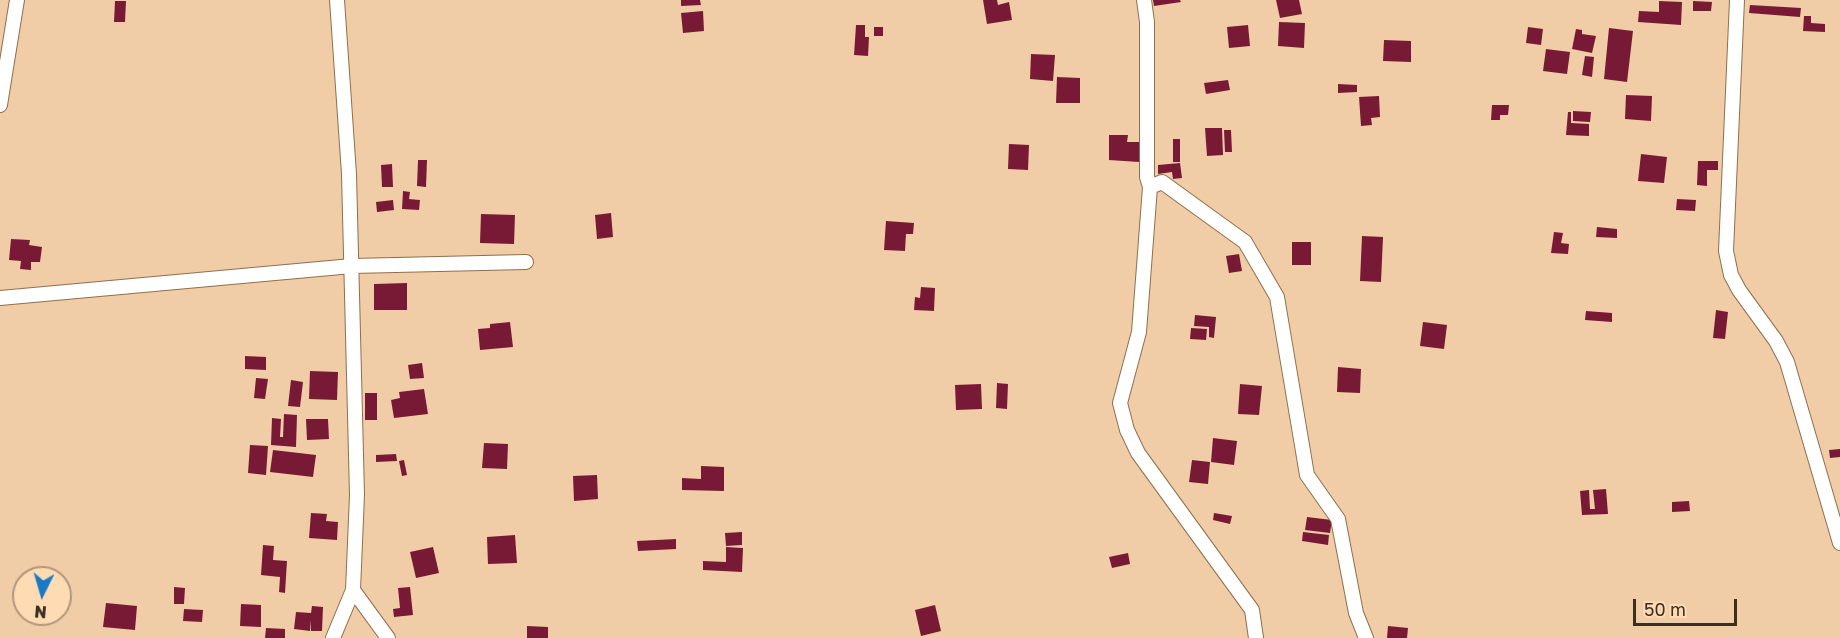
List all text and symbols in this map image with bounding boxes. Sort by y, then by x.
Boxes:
north arrow [12,566,72,626]
scale bar [1636,587,1740,625]
text: 50 m [1644,598,1686,620]
text: N [34,601,48,622]

